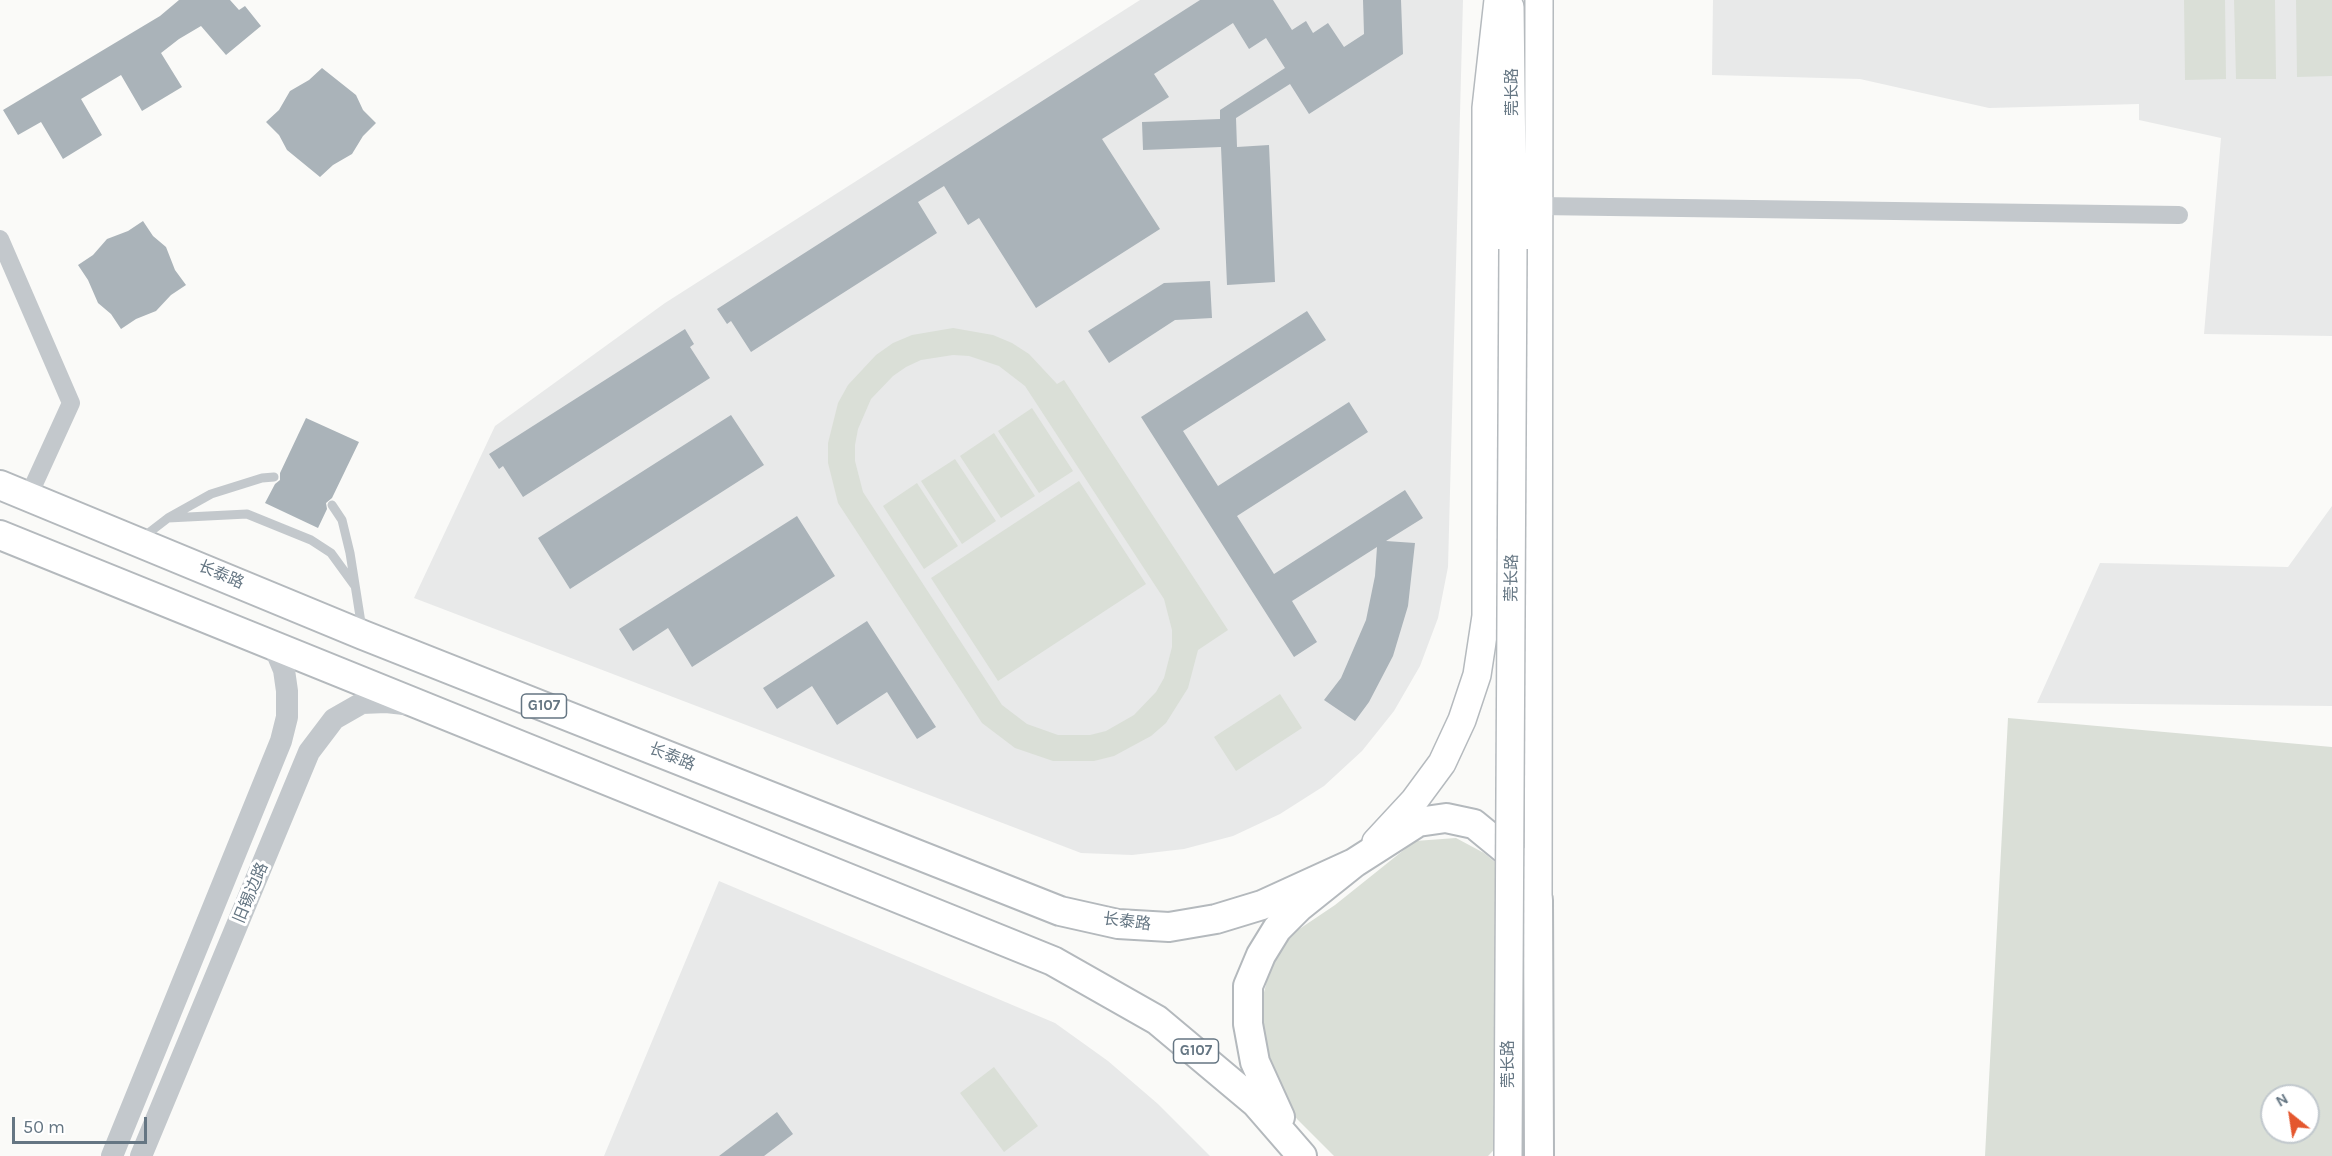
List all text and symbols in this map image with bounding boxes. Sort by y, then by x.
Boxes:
street label: 莞长路 [1502,68,1522,116]
street label: 莞长路 [1502,554,1522,602]
street label: 长泰路 [195,557,247,593]
road number: G107 [522,694,566,718]
street label: 长泰路 [646,739,698,775]
street label: 旧锡边路 [230,860,272,926]
street label: 长泰路 [1102,910,1152,934]
road number: G107 [1174,1039,1218,1063]
street label: 莞长路 [1498,1040,1518,1088]
north arrow [2260,1084,2320,1144]
text: N [2272,1089,2291,1111]
scale bar [15,1105,150,1143]
text: 50 m [23,1116,65,1138]

